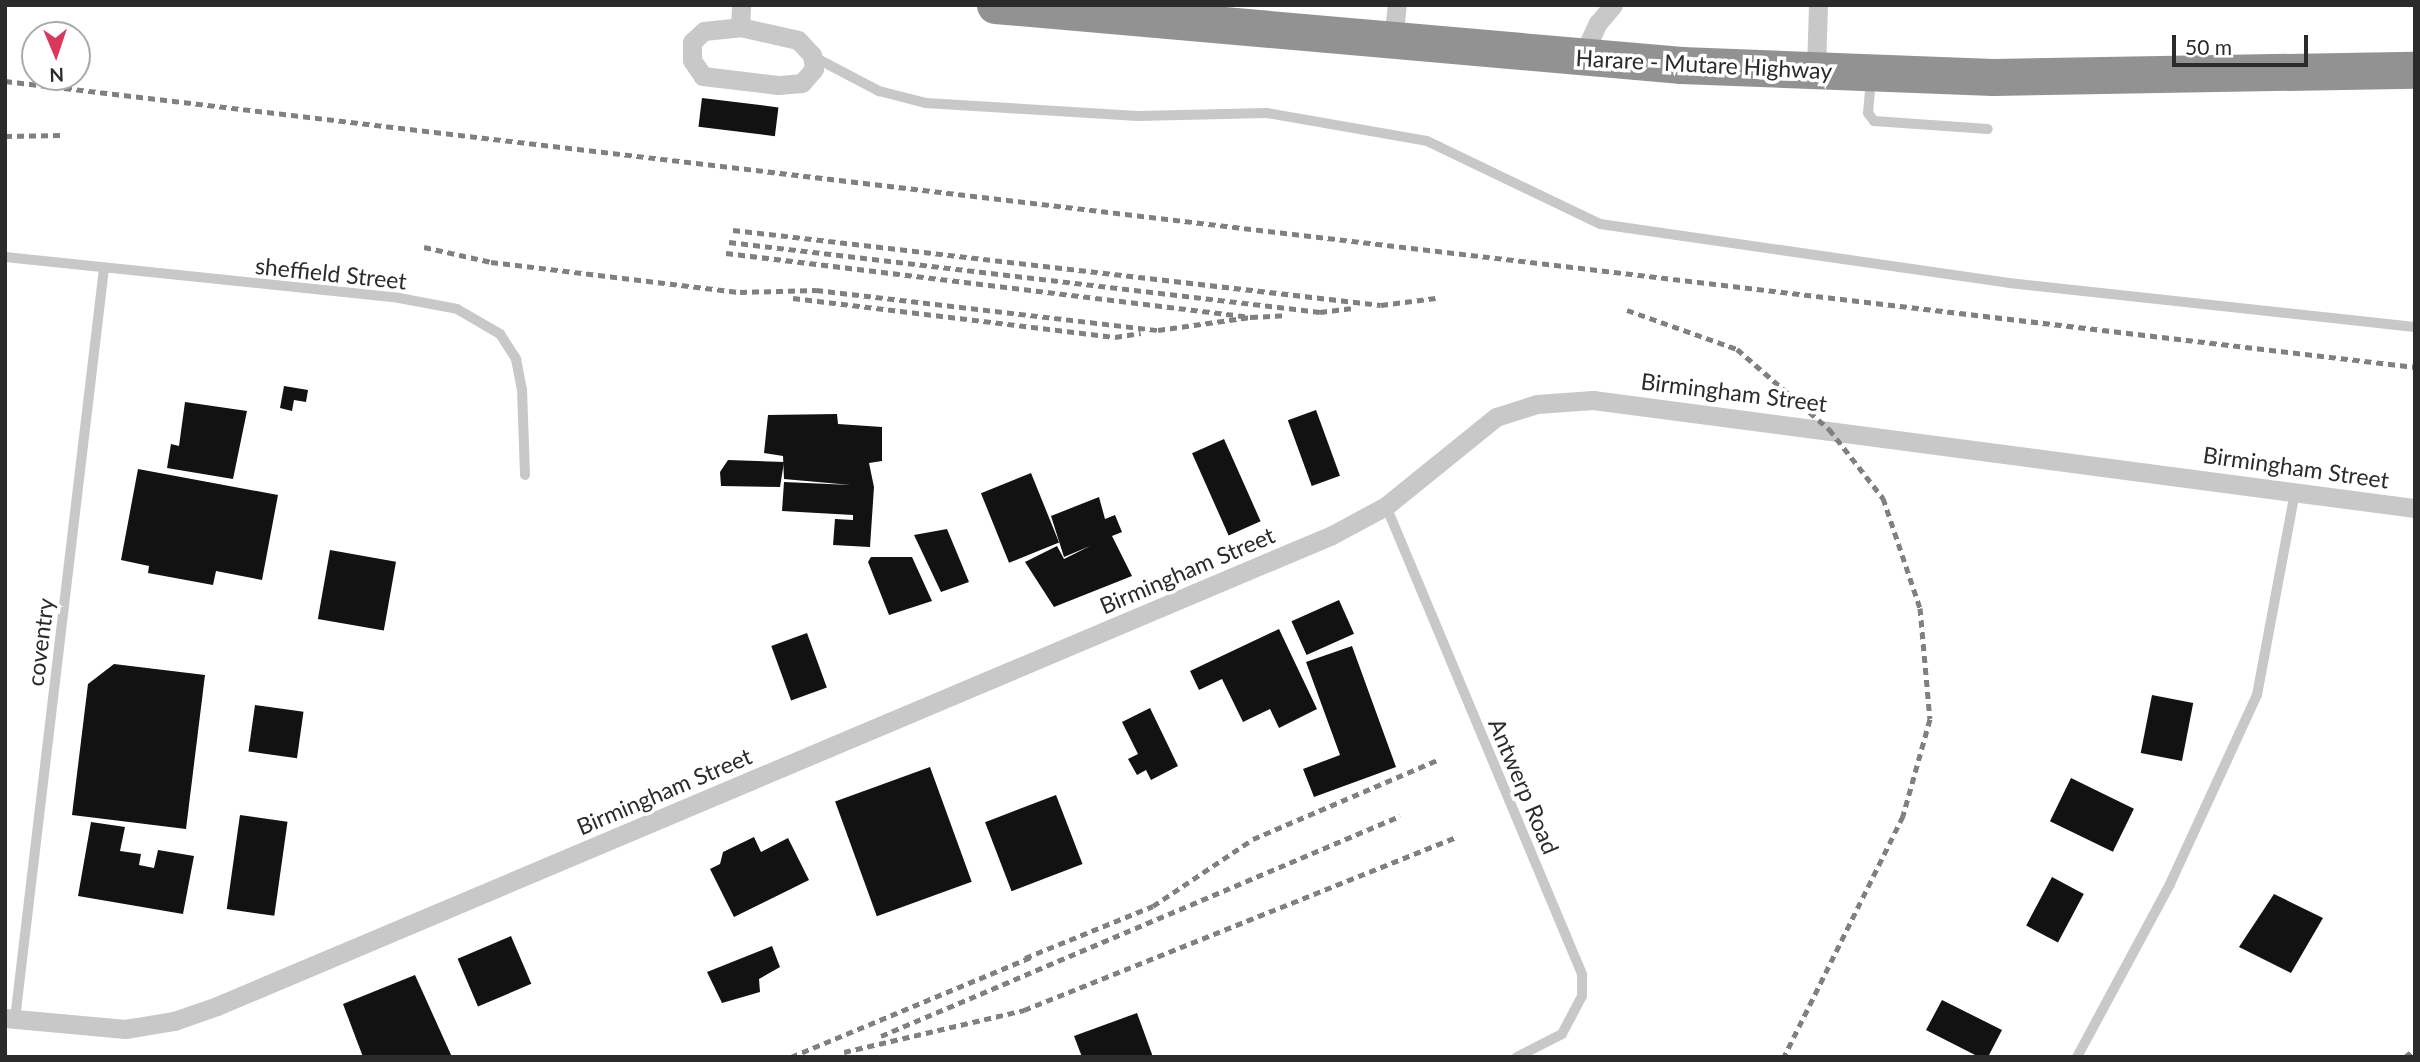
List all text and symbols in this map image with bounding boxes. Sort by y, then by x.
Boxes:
north arrow [21,21,91,91]
scale bar [2175,21,2312,65]
text: 50 m [2185,34,2232,59]
street label: Harare - Mutare Highway [1575,43,1833,85]
text: N [49,64,64,87]
street label: sheffield Street [254,251,408,295]
street label: Birmingham Street [1639,367,1829,417]
street label: Birmingham Street [2201,440,2391,494]
street label: Birmingham Street [1095,521,1279,619]
street label: coventry [21,596,59,688]
street label: Antwerp Road [1483,714,1565,858]
street label: Birmingham Street [572,742,756,840]

